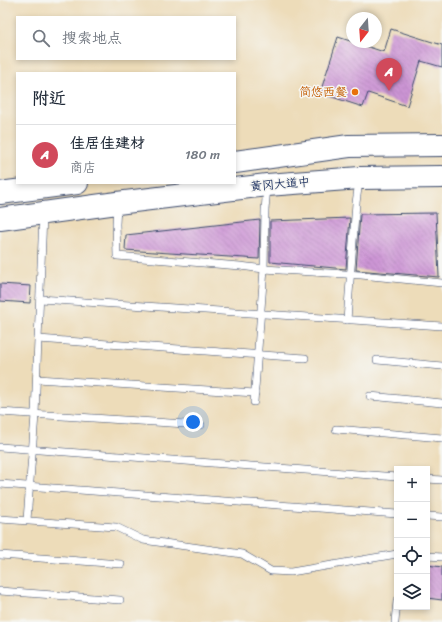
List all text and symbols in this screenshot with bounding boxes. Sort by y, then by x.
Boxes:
north arrow [346,12,382,48]
search box [16,16,236,60]
text: 搜索地点 [62,25,122,51]
icon: search [30,27,52,49]
pin: A [376,58,402,91]
place label: 简悠西餐 [299,81,347,103]
text: 附近 [32,83,66,113]
marker: 简悠西餐 [350,87,360,97]
text: 佳居佳建材 [70,130,145,156]
text: A [41,143,49,166]
text: 180 m [185,143,220,166]
text: 商店 [70,156,96,179]
street label: 黄冈大道中 [249,170,311,198]
your location [183,412,203,432]
map controls [394,466,430,610]
button: + [394,466,430,502]
button: − [394,502,430,538]
button: locate [394,538,430,574]
button: layers [394,574,430,610]

